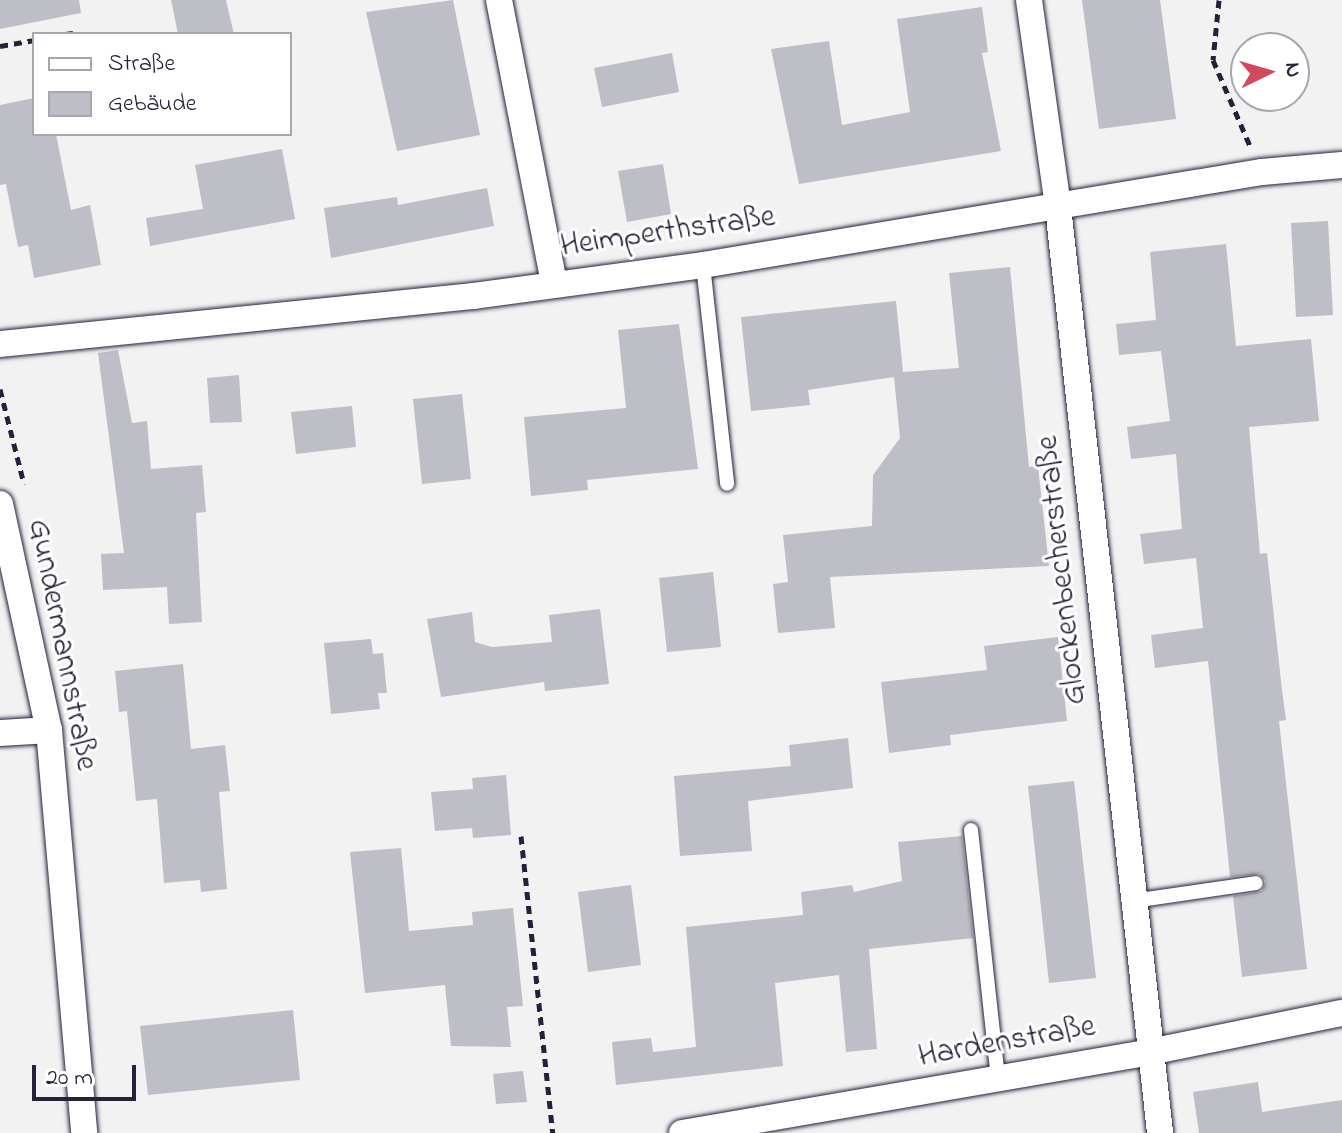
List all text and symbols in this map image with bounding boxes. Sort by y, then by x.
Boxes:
legend [32,32,292,136]
north arrow [1230,32,1310,112]
text: Straße [108,47,175,82]
text: N [1275,61,1309,79]
text: Gebäude [108,87,197,122]
street label: Heimperthstraße [558,199,778,267]
street label: Glockenbecherstraße [1030,433,1096,707]
street label: Gundermannstraße [18,516,104,774]
street label: Hardenstraße [915,1009,1099,1077]
scale bar [36,1049,140,1099]
text: 20 m [46,1061,93,1096]

